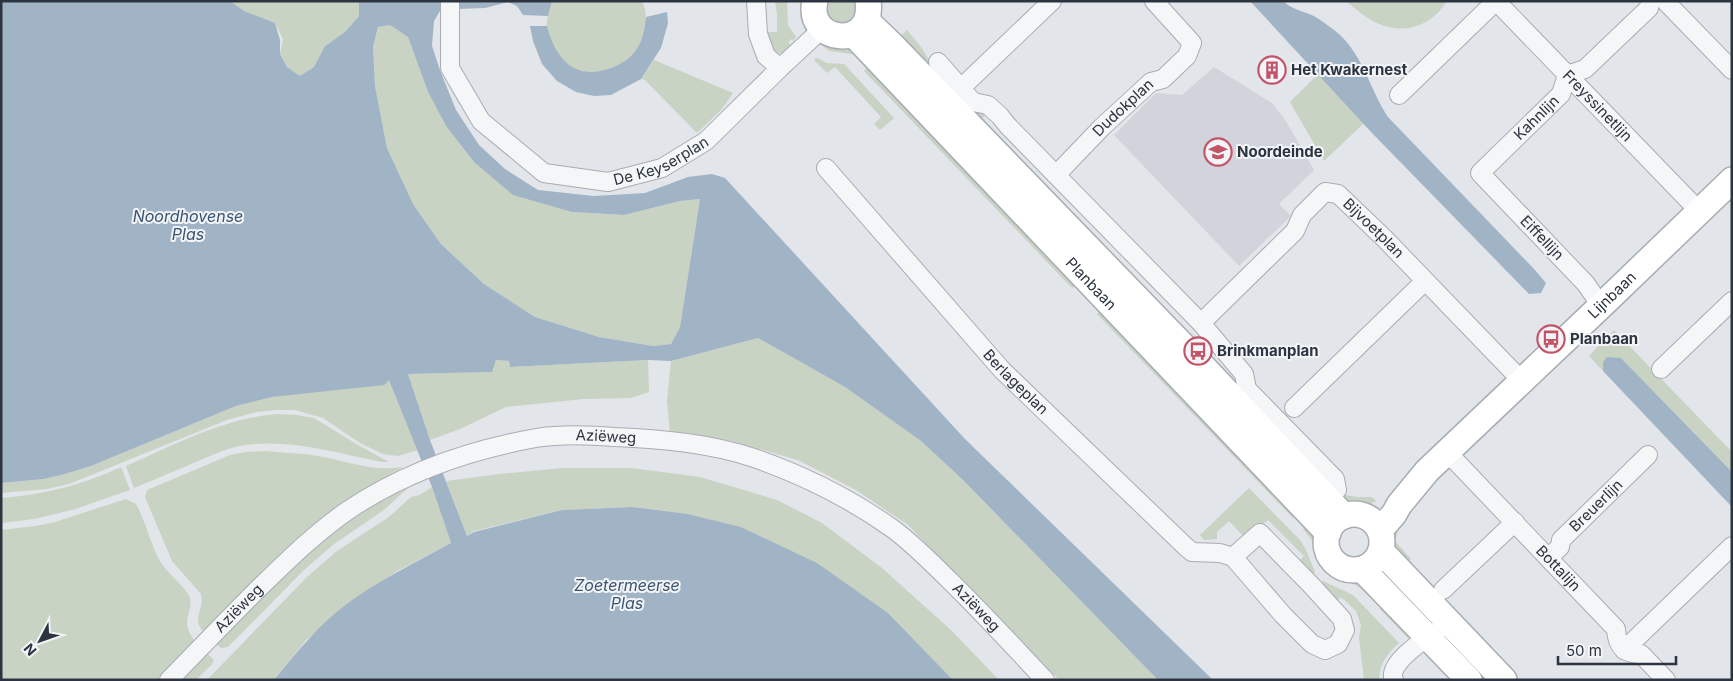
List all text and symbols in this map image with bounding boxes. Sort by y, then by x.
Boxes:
building icon: Het Kwakernest [1257,55,1287,85]
place label: Het Kwakernest [1291,60,1408,79]
street label: Freyssinetlijn [1559,66,1637,145]
street label: Dudokplan [1088,75,1157,140]
street label: Kahnlijn [1509,91,1563,144]
street label: De Keyserplan [611,132,712,189]
school or university icon: Noordeinde [1203,137,1233,167]
place label: Noordeinde [1237,142,1323,161]
street label: Bijvoetplan [1339,194,1408,262]
water label: Noordhovense Plas [133,206,243,244]
street label: Eiffellijn [1516,211,1568,264]
street label: Planbaan [1062,253,1121,314]
street label: Lijnbaan [1584,267,1640,322]
bus stop icon: Planbaan [1536,324,1566,354]
place label: Planbaan [1570,329,1638,348]
bus stop icon: Brinkmanplan [1183,336,1213,366]
place label: Brinkmanplan [1217,341,1319,360]
street label: Berlageplan [979,345,1052,418]
street label: Aziëweg [576,425,637,447]
street label: Breuerlijn [1565,475,1626,536]
street label: Bottalijn [1532,541,1585,595]
water label: Zoetermeerse Plas [574,575,680,613]
street label: Aziëweg [949,579,1005,635]
street label: Aziëweg [210,580,267,636]
north arrow [15,616,65,666]
scale bar [1558,634,1676,666]
text: N [20,640,40,659]
text: 50 m [1566,641,1602,660]

